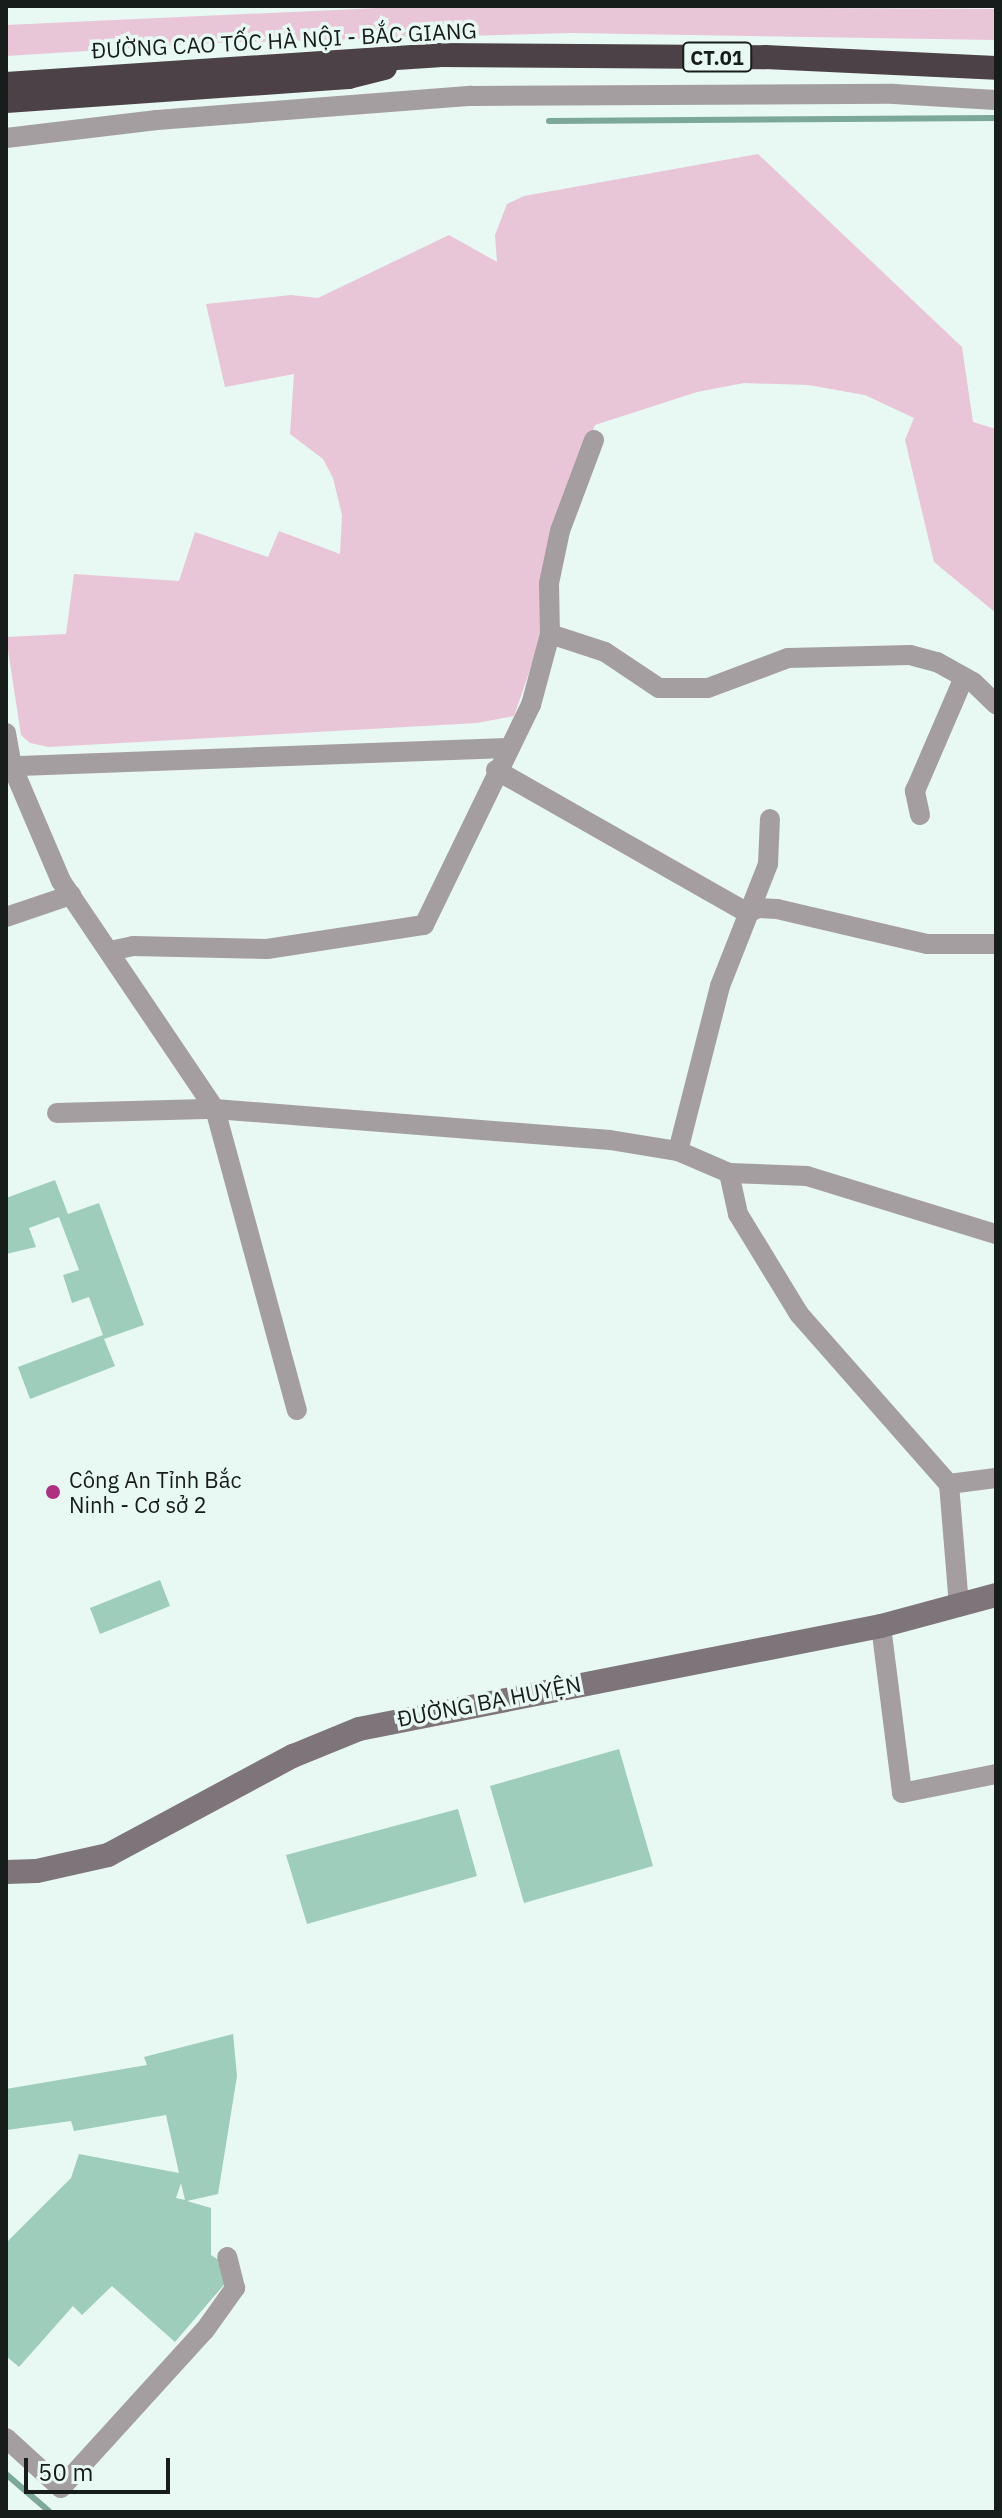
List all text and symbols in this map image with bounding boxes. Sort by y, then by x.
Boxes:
street label: ĐƯỜNG CAO TỐC HÀ NỘI - BẮC GIANG [91,17,477,63]
road number: CT.01 [681,41,753,73]
place label: Công An Tỉnh Bắc Ninh - Cơ sở 2 [69,1466,242,1518]
marker: Công An Tỉnh Bắc Ninh - Cơ sở 2 [44,1483,62,1501]
street label: ĐƯỜNG BA HUYỆN [395,1670,583,1732]
scale bar [28,2442,174,2492]
text: 50 m [38,2456,93,2488]

